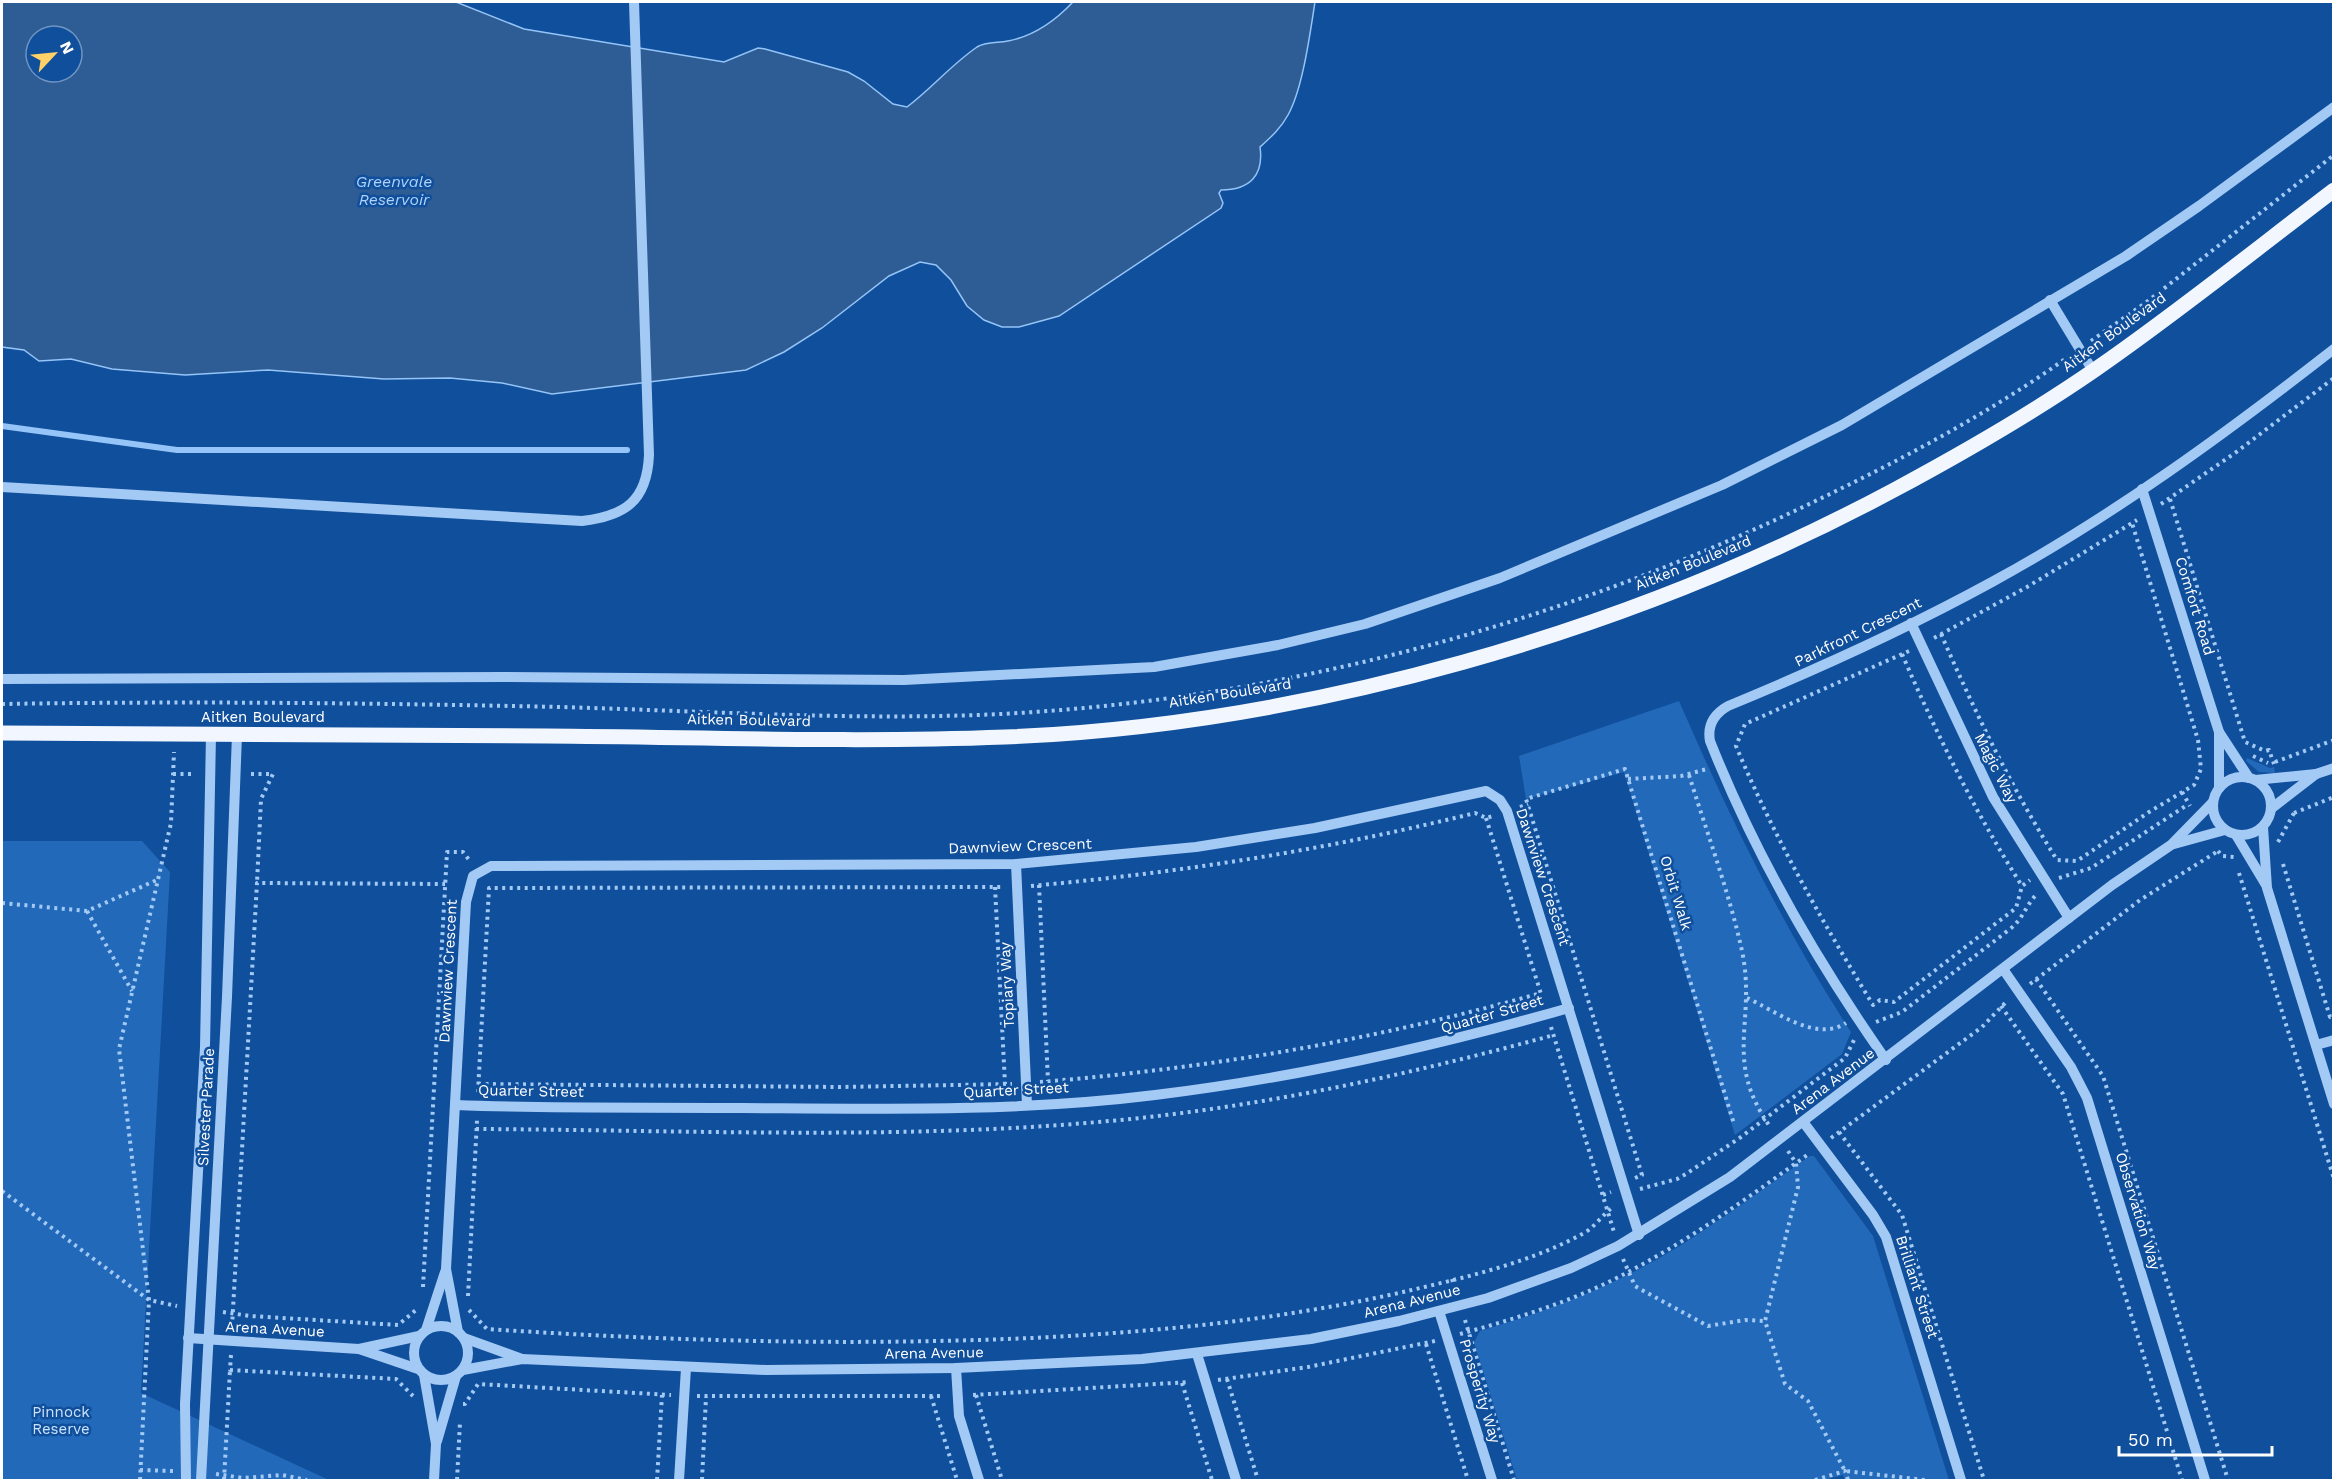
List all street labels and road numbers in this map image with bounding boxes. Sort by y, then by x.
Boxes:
street label: Aitken Boulevard [2059,288,2169,376]
street label: Aitken Boulevard [1632,531,1754,595]
street label: Comfort Road [2172,555,2218,657]
street label: Parkfront Crescent [1792,593,1925,671]
street label: Aitken Boulevard [1167,674,1293,712]
street label: Aitken Boulevard [201,708,325,726]
street label: Aitken Boulevard [687,710,811,730]
street label: Magic Way [1971,730,2021,806]
street label: Dawnview Crescent [1512,806,1574,949]
street label: Dawnview Crescent [948,834,1093,858]
street label: Orbit Walk [1656,853,1696,933]
street label: Dawnview Crescent [435,898,461,1043]
street label: Topiary Way [996,941,1018,1028]
street label: Quarter Street [1439,991,1546,1037]
street label: Arena Avenue [1788,1044,1878,1118]
street label: Silvester Parade [194,1048,218,1166]
street label: Quarter Street [963,1078,1070,1102]
street label: Quarter Street [478,1081,585,1101]
street label: Observation Way [2112,1150,2165,1272]
street label: Brilliant Street [1892,1233,1942,1341]
street label: Arena Avenue [1362,1280,1462,1322]
street label: Arena Avenue [225,1317,325,1341]
street label: Prosperity Way [1456,1337,1504,1446]
street label: Arena Avenue [884,1343,984,1363]

